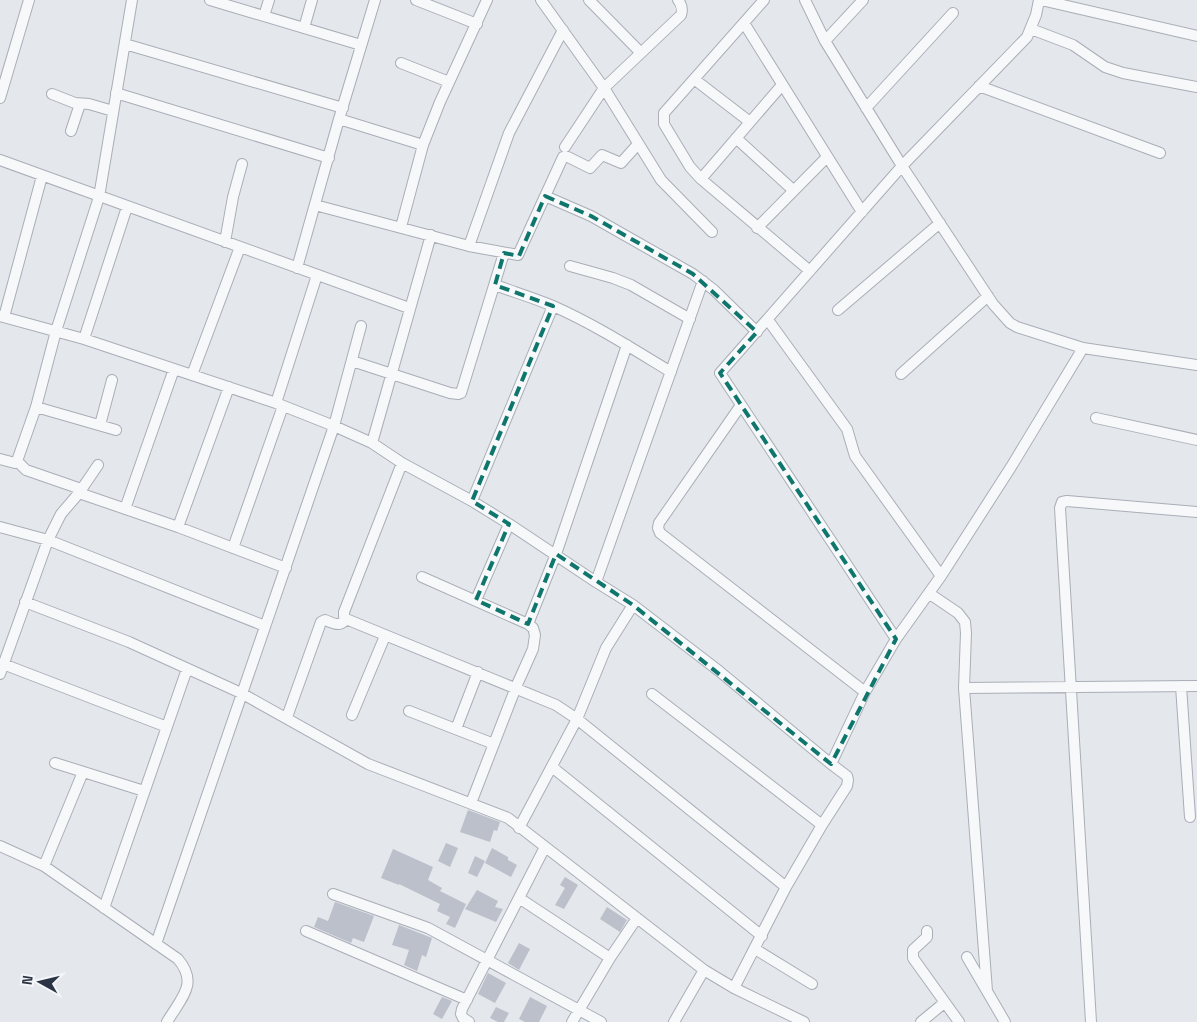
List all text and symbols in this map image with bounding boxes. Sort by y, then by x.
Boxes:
north arrow [15,957,65,1007]
text: N [18,974,37,986]

